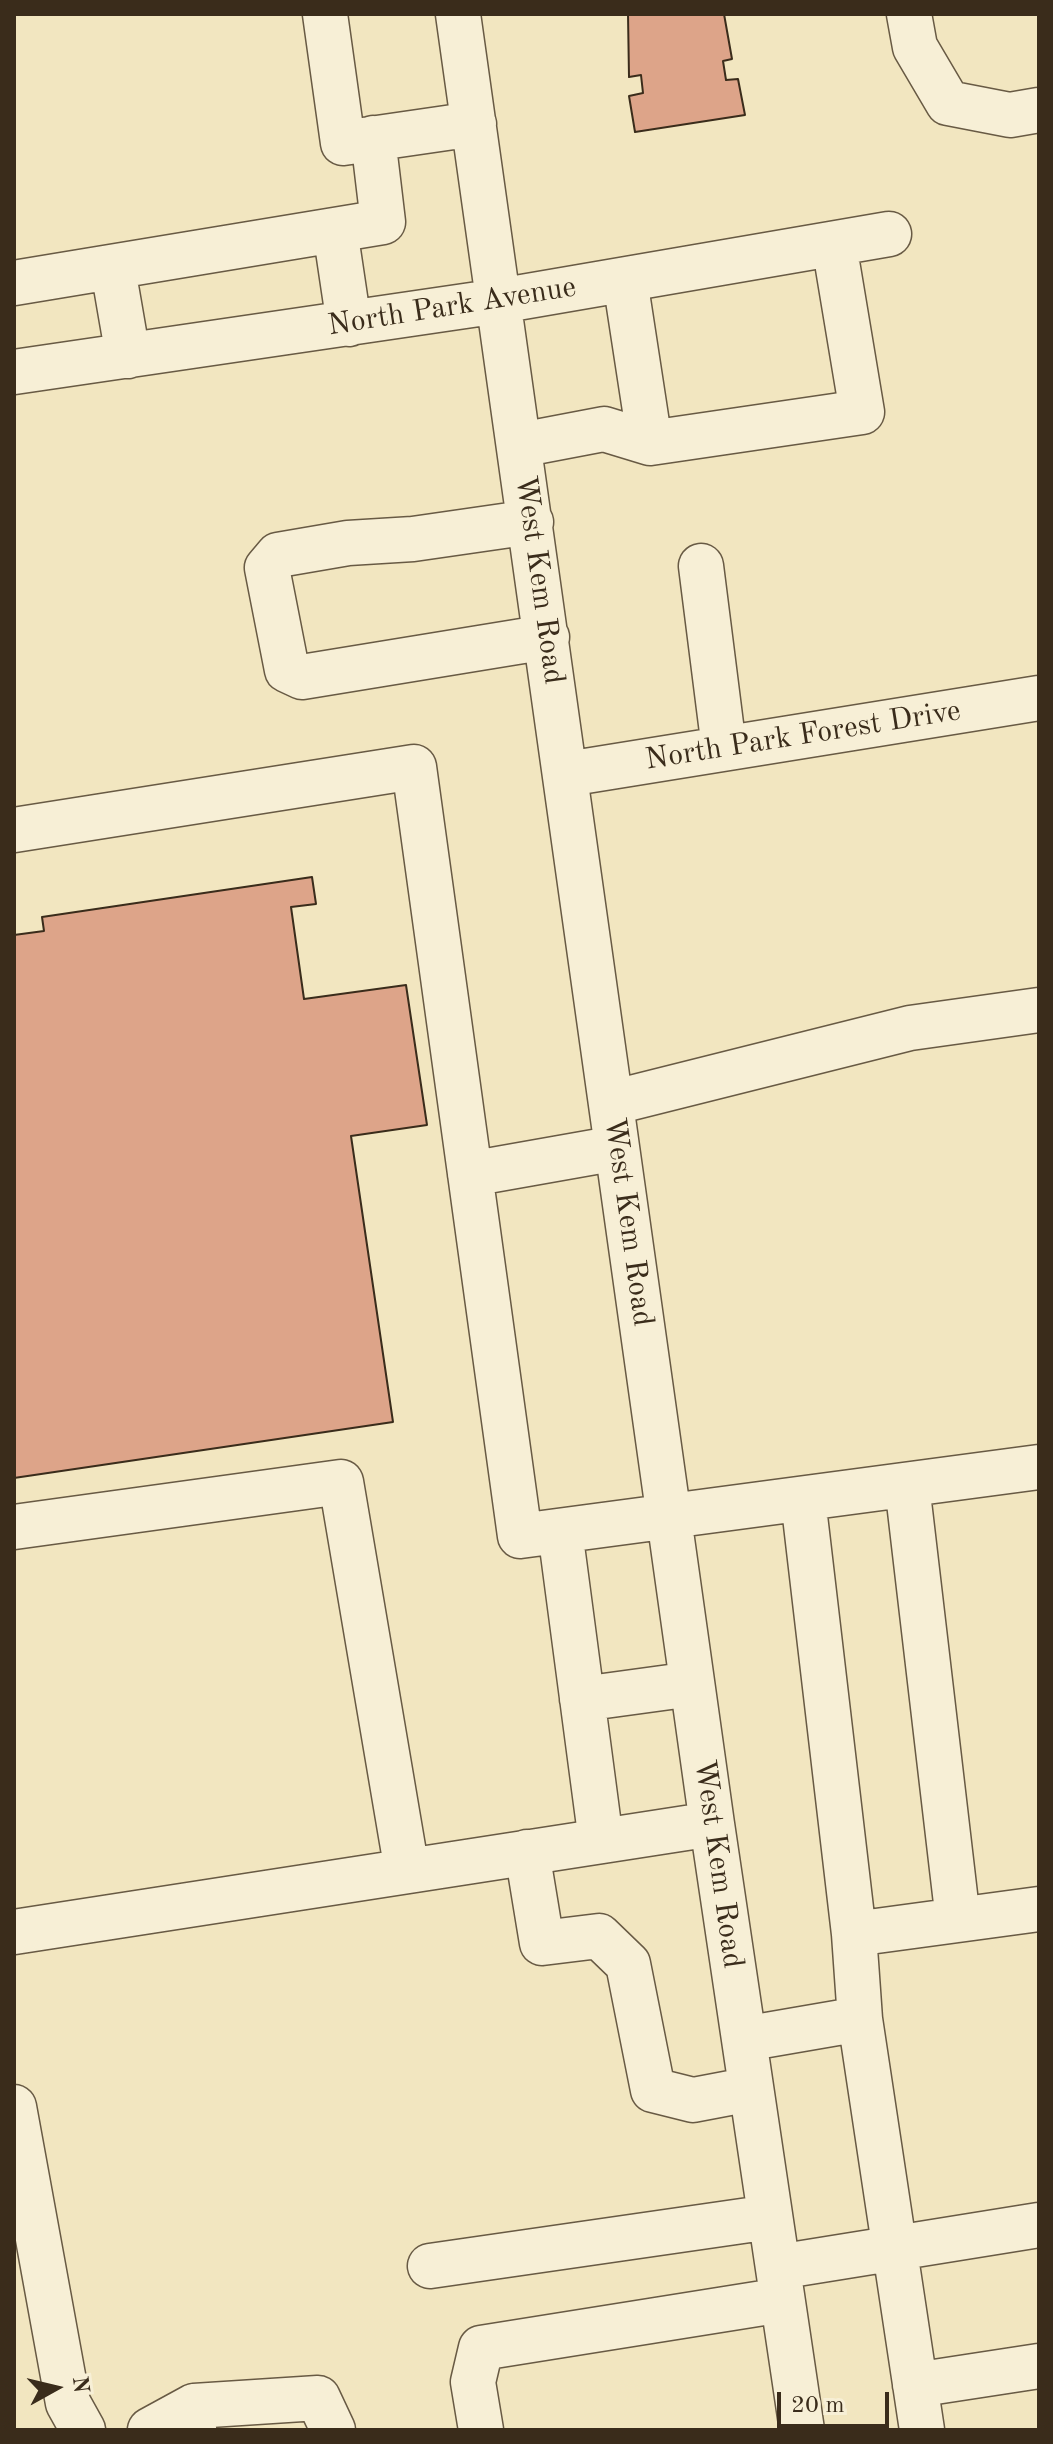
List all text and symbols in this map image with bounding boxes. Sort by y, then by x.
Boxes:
street label: North Park Avenue [325,270,579,344]
street label: West Kem Road [507,473,571,687]
street label: North Park Forest Drive [643,693,963,779]
street label: West Kem Road [596,1115,660,1329]
street label: West Kem Road [686,1757,750,1971]
north arrow [16,2348,96,2428]
text: N [68,2375,92,2395]
scale bar [781,2376,893,2426]
text: 20 m [791,2394,845,2418]

